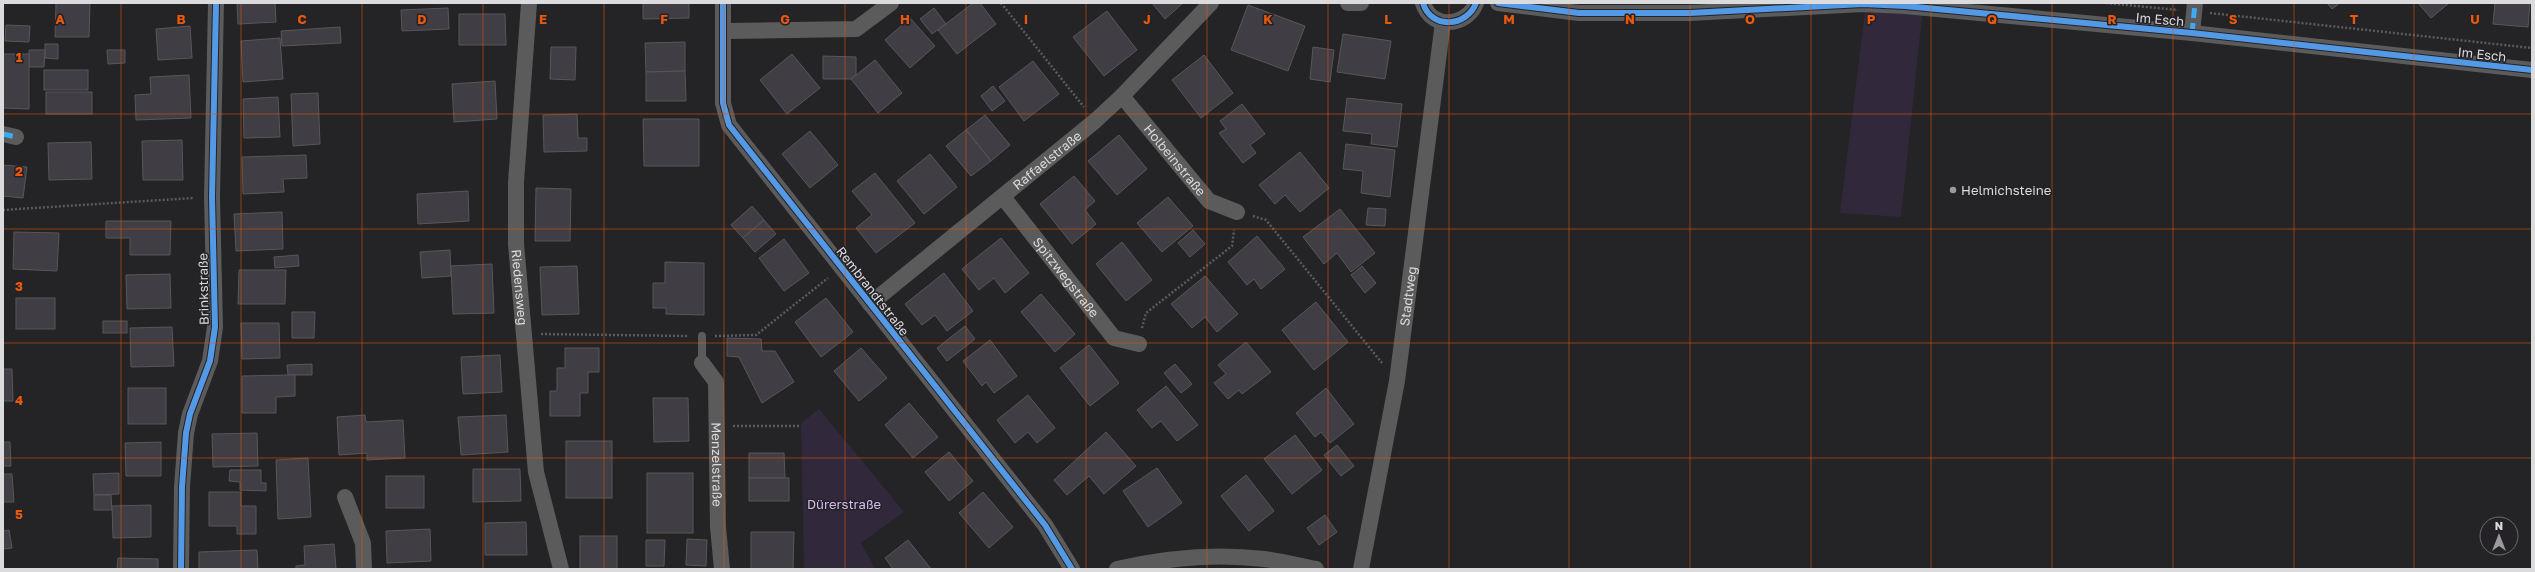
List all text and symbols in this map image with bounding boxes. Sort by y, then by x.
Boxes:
street label: Im Esch [2135,9,2185,29]
text: A [55,11,65,27]
text: B [176,11,186,27]
text: C [297,11,307,27]
text: D [417,11,427,27]
text: E [539,11,547,27]
text: F [660,11,668,27]
text: G [780,11,790,27]
text: H [900,11,910,27]
text: I [1024,11,1028,27]
text: J [1143,11,1151,27]
text: K [1263,11,1273,27]
text: L [1384,11,1392,27]
text: M [1503,11,1515,27]
text: N [1625,11,1635,27]
text: O [1745,11,1755,27]
text: P [1867,11,1876,27]
text: Q [1987,11,1997,27]
text: R [2107,11,2117,27]
text: S [2229,11,2238,27]
text: T [2350,11,2359,27]
text: U [2470,11,2480,27]
street label: Im Esch [2457,43,2507,65]
text: 1 [16,49,23,65]
street label: Holbeinstraße [1141,121,1209,199]
street label: Raffaelstraße [1009,127,1085,193]
text: 2 [15,163,23,179]
place label: Helmichsteine [1961,182,2051,198]
marker: Helmichsteine [1948,185,1958,195]
street label: Spitzwegstraße [1030,234,1103,320]
street label: Rembrandtstraße [833,243,913,339]
street label: Riedensweg [509,249,531,326]
street label: Brinkstraße [194,253,212,325]
street label: Stadtweg [1396,265,1420,327]
text: 3 [15,278,23,294]
text: 4 [15,392,23,408]
street label: Menzelstraße [709,422,726,507]
park label: Dürerstraße [807,496,881,512]
text: 5 [15,506,23,522]
north arrow [2479,516,2519,556]
text: N [2495,519,2503,532]

